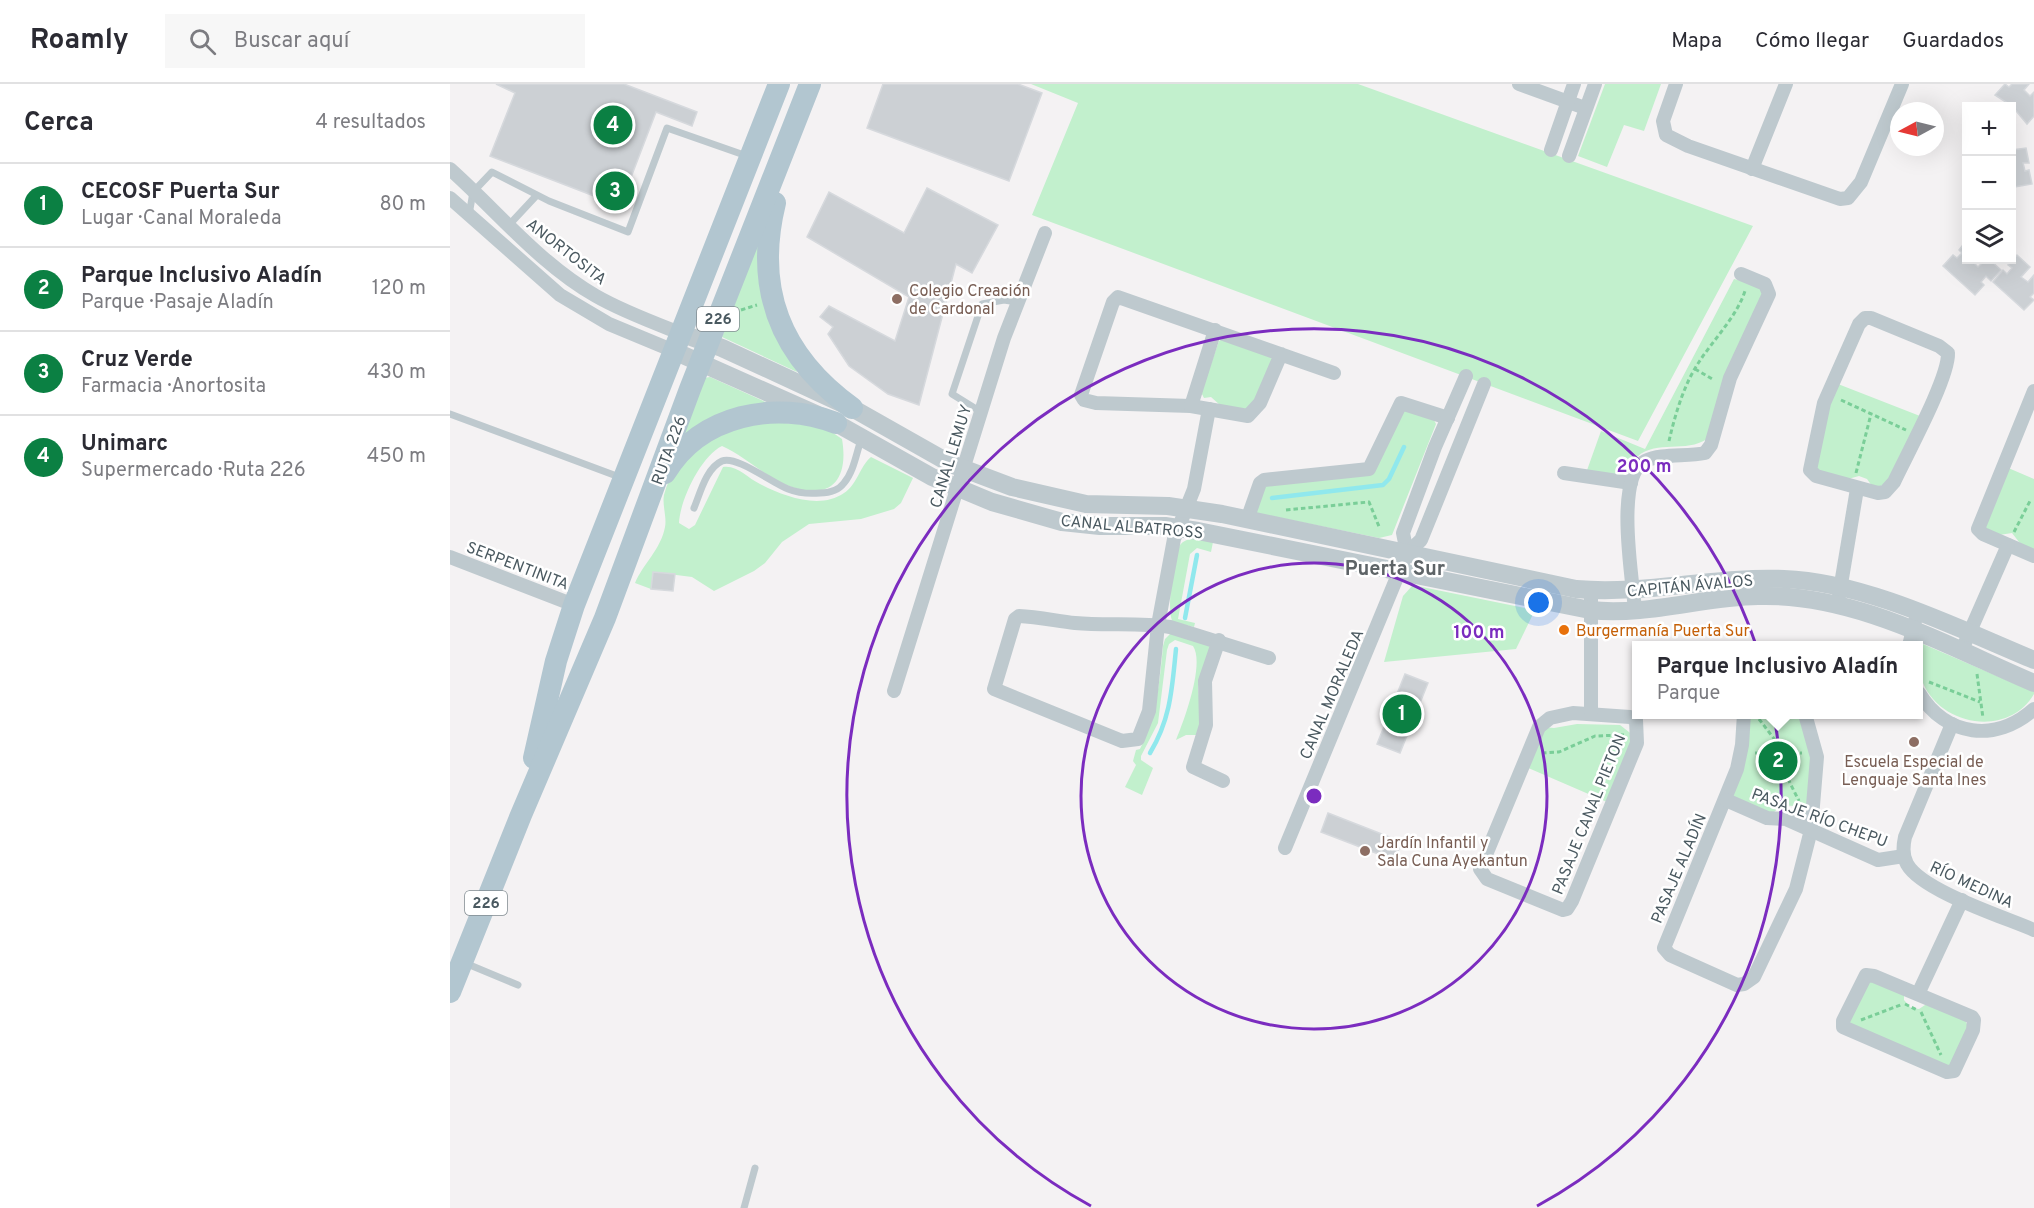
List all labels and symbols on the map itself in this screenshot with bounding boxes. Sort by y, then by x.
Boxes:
pin: 4 [594,102,632,147]
north arrow [1890,102,1944,156]
pin: 3 [596,168,634,214]
street label: ANORTOSITA [522,215,610,290]
place label: Colegio Creación de Cardonal [909,282,1031,320]
marker: Colegio Creación de Cardonal [890,292,904,306]
road number: 226 [697,307,739,331]
street label: CANAL LEMUY [927,402,977,511]
street label: RUTA 226 [648,413,692,488]
text: 200 m [1616,456,1672,479]
street label: CANAL ALBATROSS [1060,512,1204,544]
street label: SERPENTINITA [463,538,572,596]
district label: Puerta Sur [1345,557,1446,583]
street label: CAPITÁN ÁVALOS [1626,570,1754,602]
your location [1524,588,1553,617]
text: 100 m [1453,622,1505,645]
place label: Burgermanía Puerta Sur [1576,622,1750,642]
marker: Burgermanía Puerta Sur [1557,623,1571,637]
street label: CANAL MORALEDA [1296,627,1369,763]
pin: 1 [1382,692,1422,736]
street label: PASAJE CANAL PIETON [1549,732,1631,898]
marker: Escuela Especial de Lenguaje Santa Ines [1907,735,1921,749]
pin: 2 [1758,738,1798,784]
place label: Escuela Especial de Lenguaje Santa Ines [1841,753,1987,791]
street label: PASAJE RÍO CHEPU [1748,783,1891,853]
centre of rings [1304,786,1324,806]
street label: PASAJE ALADÍN [1646,810,1712,927]
place label: Jardín Infantil y Sala Cuna Ayekantun [1377,834,1528,872]
marker: Jardín Infantil y Sala Cuna Ayekantun [1358,844,1372,858]
street label: RÍO MEDINA [1926,856,2017,914]
road number: 226 [465,891,507,915]

